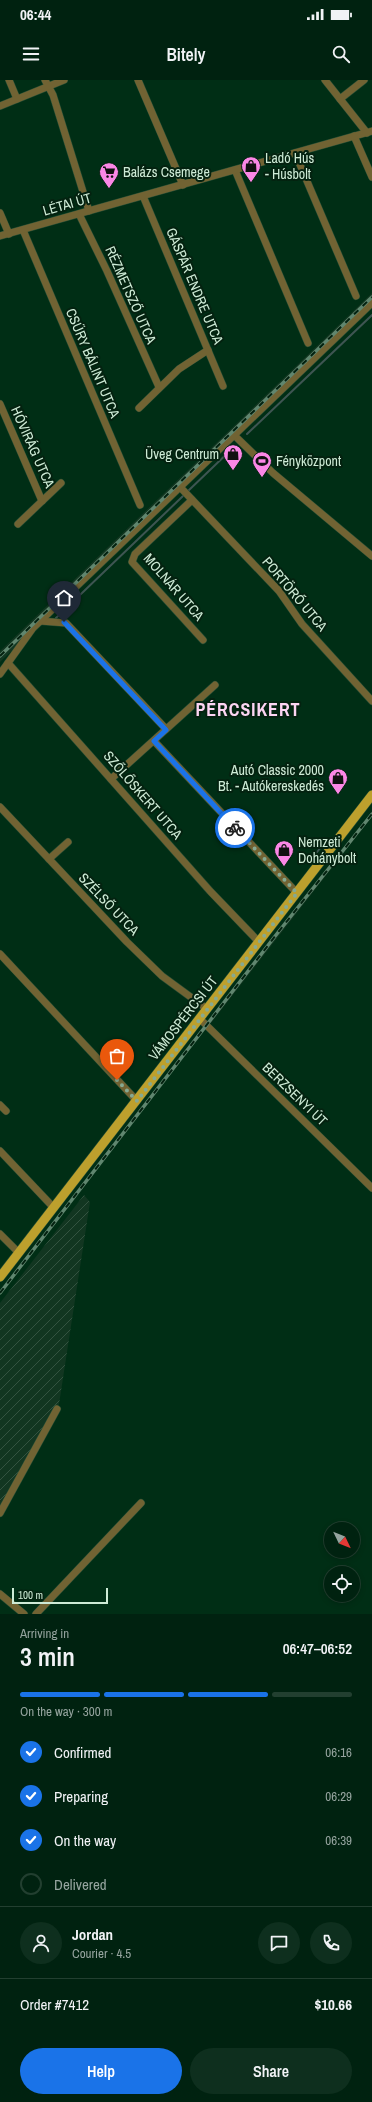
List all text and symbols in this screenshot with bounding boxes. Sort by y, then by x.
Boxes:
text: 06:44 [20,4,51,25]
text: Bitely [166,42,206,67]
icon: menu [20,43,42,65]
icon: search [330,43,352,65]
place label: Ladó Hús - Húsbolt [265,149,314,183]
shop icon: Ladó Hús - Húsbolt [240,155,262,183]
supermarket icon: Balázs Csemege [98,161,120,189]
place label: Balázs Csemege [123,163,210,181]
street label: LÉTAI ÚT [41,189,93,219]
street label: GÁSPÁR ENDRE UTCA [162,225,228,347]
street label: RÉZMETSZŐ UTCA [101,243,161,347]
street label: CSŰRY BÁLINT UTCA [62,305,124,421]
street label: HÓVIRÁG UTCA [7,403,59,491]
shop icon: Üveg Centrum [222,443,244,471]
place label: Üveg Centrum [145,445,219,463]
sports icon: Fényközpont [251,450,273,478]
place label: Fényközpont [276,452,341,470]
street label: MOLNÁR UTCA [140,550,208,625]
street label: PORTÖRŐ UTCA [259,553,332,635]
pin [47,581,81,622]
icon: home [53,587,75,609]
district label: PÉRCSIKERT [195,697,301,722]
street label: SZŐLŐSKERT UTCA [100,747,187,843]
place label: Autó Classic 2000 Bt. - Autókereskedés [218,761,324,795]
shop icon: Autó Classic 2000 Bt. - Autókereskedés [327,767,349,795]
courier [215,808,255,848]
icon: bike [224,817,246,839]
place label: Nemzeti Dohánybolt [298,833,356,867]
shop icon: Nemzeti Dohánybolt [273,839,295,867]
street label: SZÉLSŐ UTCA [75,869,143,939]
street label: VÁMOSPÉRCSI ÚT [145,972,221,1064]
pin [100,1039,134,1080]
icon: bag [106,1045,128,1067]
street label: BERZSENYI ÚT [259,1058,331,1130]
north arrow [324,1522,360,1558]
map controls [324,1522,360,1602]
button: locate [324,1566,360,1602]
scale bar [12,1586,108,1605]
text: 100 m [18,1588,43,1602]
text: Arriving in [20,1625,69,1642]
text: 06:47–06:52 [283,1638,352,1659]
text: 3 min [20,1639,75,1674]
text: On the way · 300 m [20,1703,112,1720]
icon: check [20,1741,42,1763]
text: Confirmed [54,1742,111,1763]
text: 06:16 [325,1744,352,1761]
icon: check [20,1785,42,1807]
text: Preparing [54,1786,108,1807]
text: 06:29 [325,1788,352,1805]
icon: check [20,1829,42,1851]
text: On the way [54,1830,116,1851]
text: 06:39 [325,1832,352,1849]
text: Delivered [54,1874,107,1895]
button: person [20,1922,62,1964]
button: chat [258,1922,300,1964]
button: phone [310,1922,352,1964]
text: Jordan [72,1924,113,1945]
text: Courier · 4.5 [72,1945,131,1962]
text: Order #7412 [20,1994,89,2015]
text: $10.66 [314,1994,352,2015]
button: Help [20,2048,182,2094]
button: Share [190,2048,352,2094]

